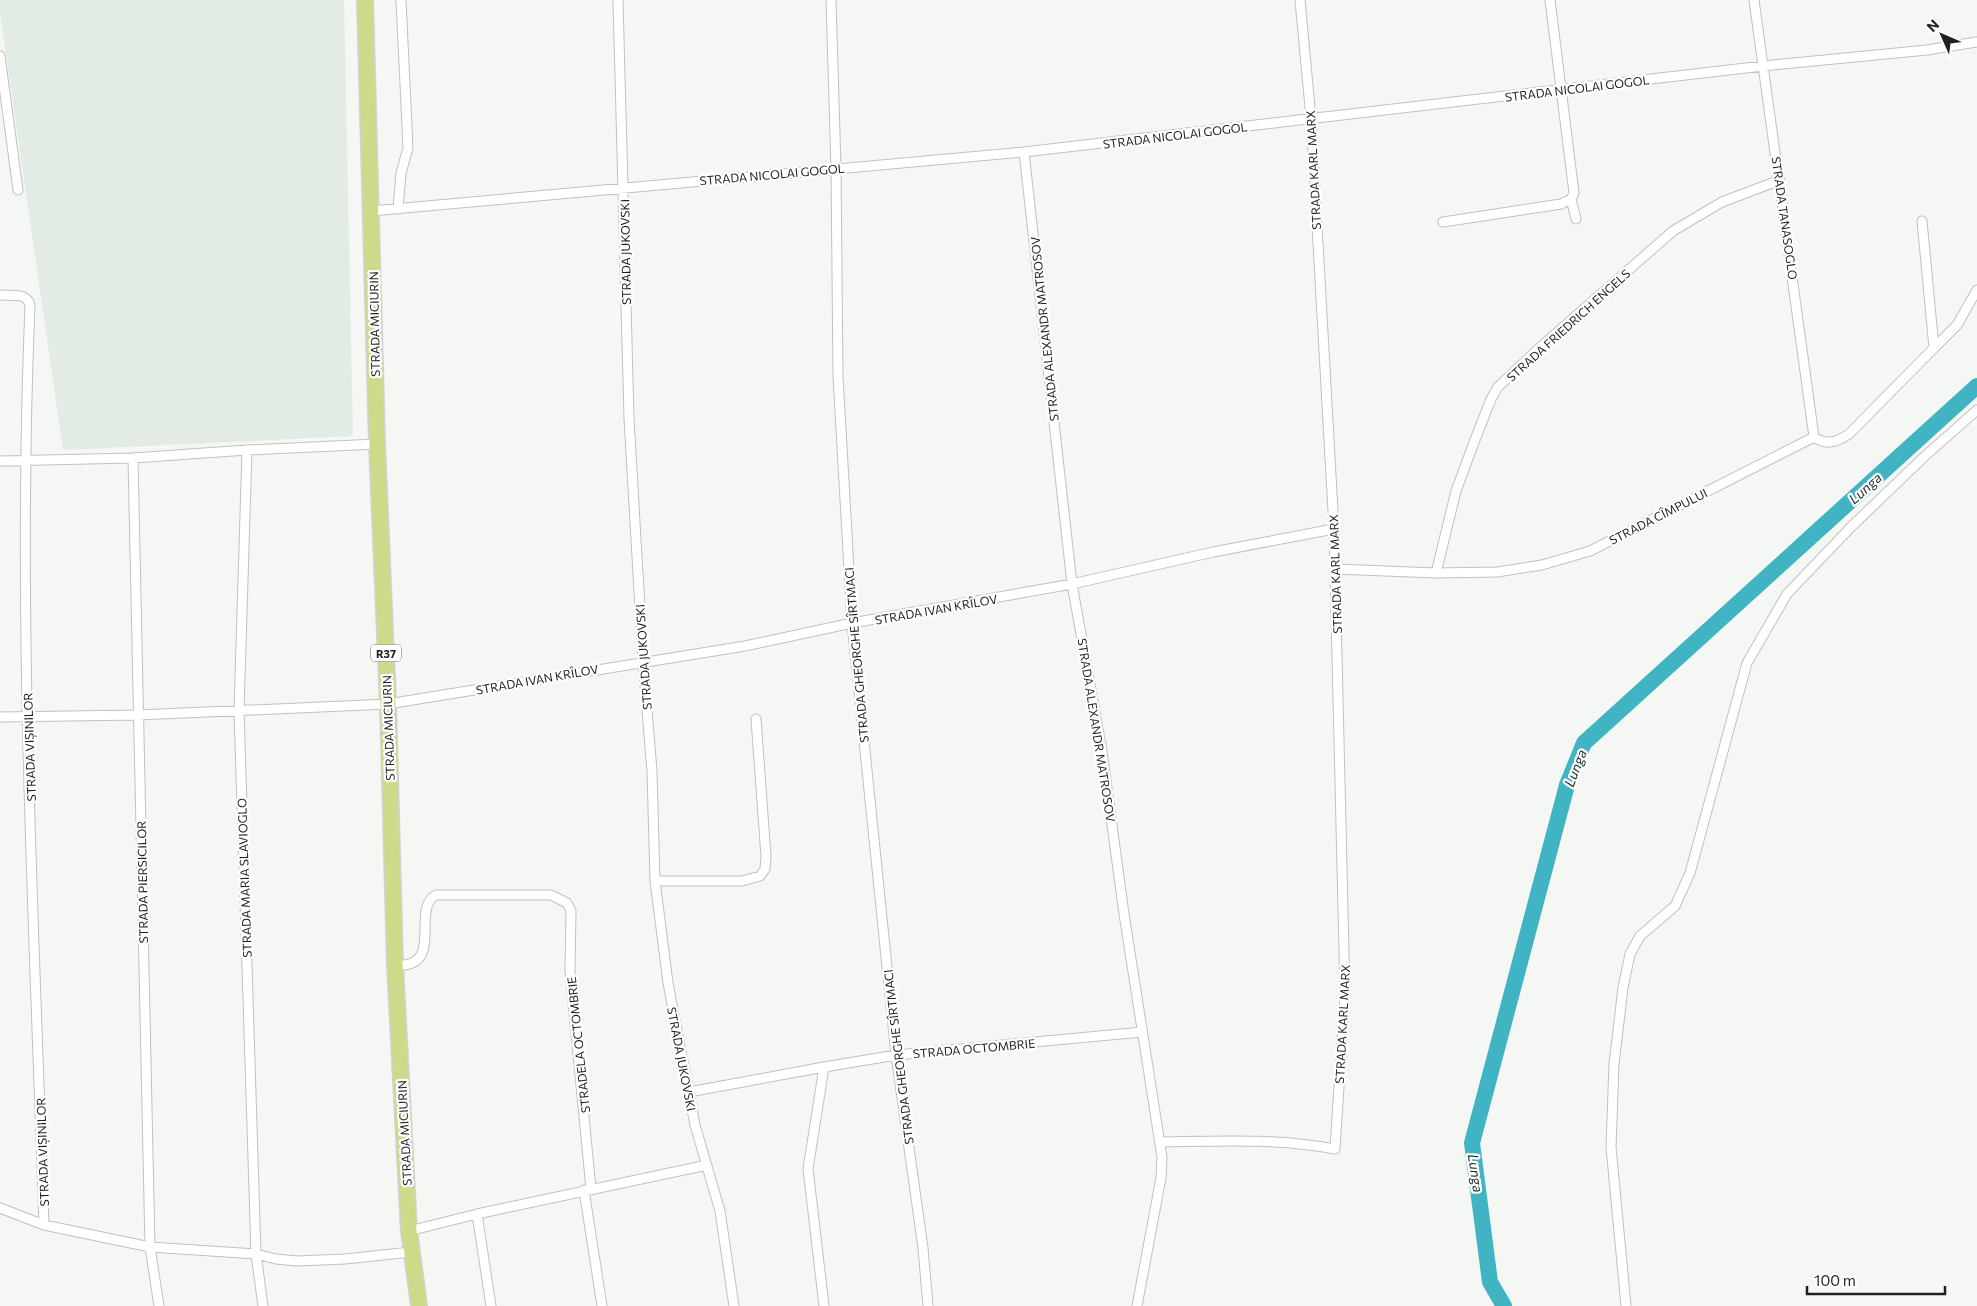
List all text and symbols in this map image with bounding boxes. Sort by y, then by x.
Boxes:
north arrow [1917,10,1967,60]
text: N [1923,16,1942,35]
street label: STRADA NICOLAI GOGOL [1504,72,1650,104]
street label: STRADA KARL MARX [1303,110,1323,230]
street label: STRADA NICOLAI GOGOL [1102,119,1248,151]
street label: STRADA TANASOGLO [1769,155,1801,281]
street label: STRADA NICOLAI GOGOL [699,161,845,187]
street label: STRADA JUKOVSKI [617,199,634,305]
street label: STRADA ALEXANDR MATROSOV [1027,236,1061,422]
street label: STRADA FRIEDRICH ENGELS [1503,266,1633,384]
street label: STRADA MICIURIN [366,271,382,377]
water label: Lunga [1845,469,1885,507]
street label: STRADA CÎMPULUI [1607,485,1709,547]
street label: STRADA KARL MARX [1326,514,1344,634]
street label: STRADA GHEORGHE SÎRTMACI [841,567,871,743]
street label: STRADA IVAN KRÎLOV [874,591,998,627]
street label: STRADA JUKOVSKI [632,604,655,710]
street label: STRADA ALEXANDR MATROSOV [1076,637,1118,823]
road number: R37 [371,644,401,661]
street label: STRADA IVAN KRÎLOV [475,661,599,697]
street label: STRADA MICIURIN [379,675,397,781]
street label: STRADA VIȘINILOR [20,692,39,802]
water label: Lunga [1560,747,1590,789]
street label: STRADA MARIA SLAVIOGLO [234,798,254,958]
street label: STRADA PIERSICILOR [134,821,150,943]
street label: STRADA KARL MARX [1332,964,1352,1084]
street label: STRADA GHEORGHE SÎRTMACI [880,969,916,1145]
street label: STRADELA OCTOMBRIE [564,976,592,1114]
street label: STRADA JUKOVSKI [664,1006,699,1112]
street label: STRADA OCTOMBRIE [912,1036,1036,1060]
street label: STRADA MICIURIN [394,1080,414,1186]
street label: STRADA VIȘINILOR [33,1097,52,1207]
water label: Lunga [1465,1153,1487,1193]
scale bar [1807,1264,1944,1296]
text: 100 m [1814,1271,1856,1289]

